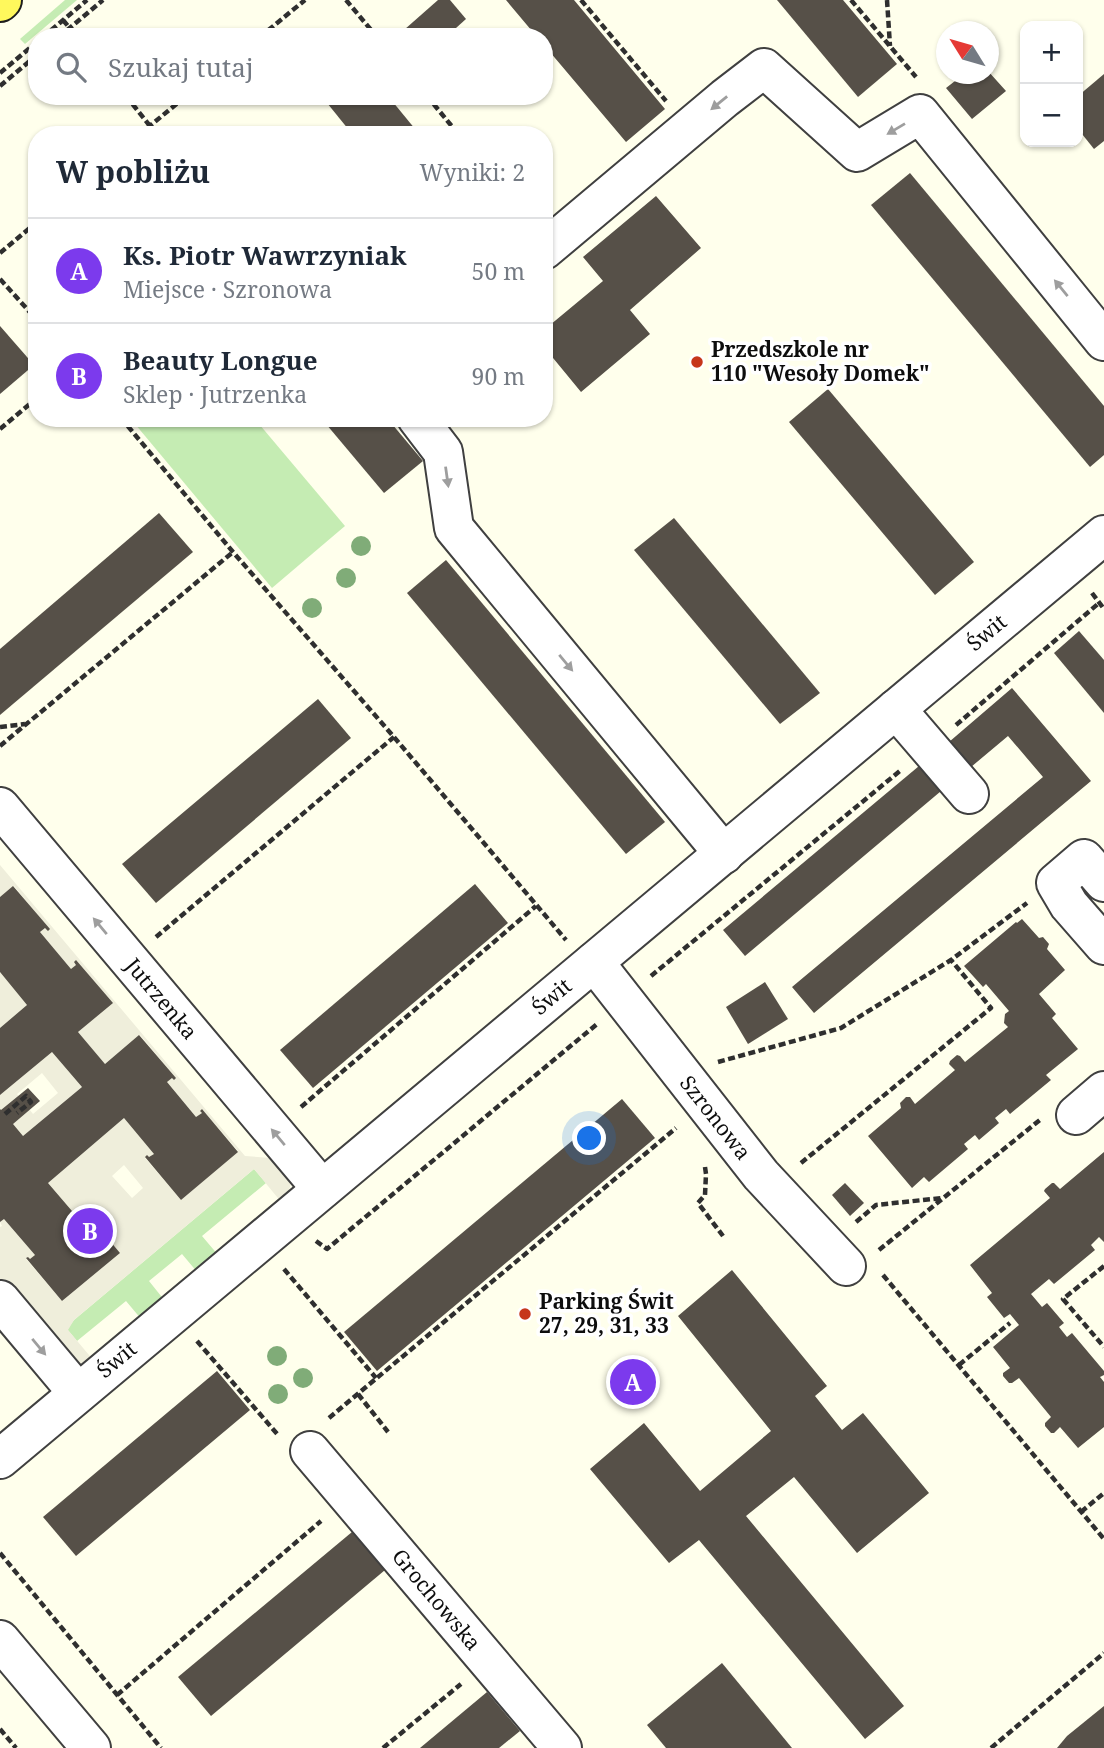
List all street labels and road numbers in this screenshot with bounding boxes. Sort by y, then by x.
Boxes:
street label: Świt [961,608,1012,657]
street label: Jutrzenka [119,951,204,1045]
street label: Świt [526,972,577,1021]
street label: Szronowa [674,1069,758,1165]
street label: Świt [91,1335,142,1384]
street label: Grochowska [386,1543,487,1656]

